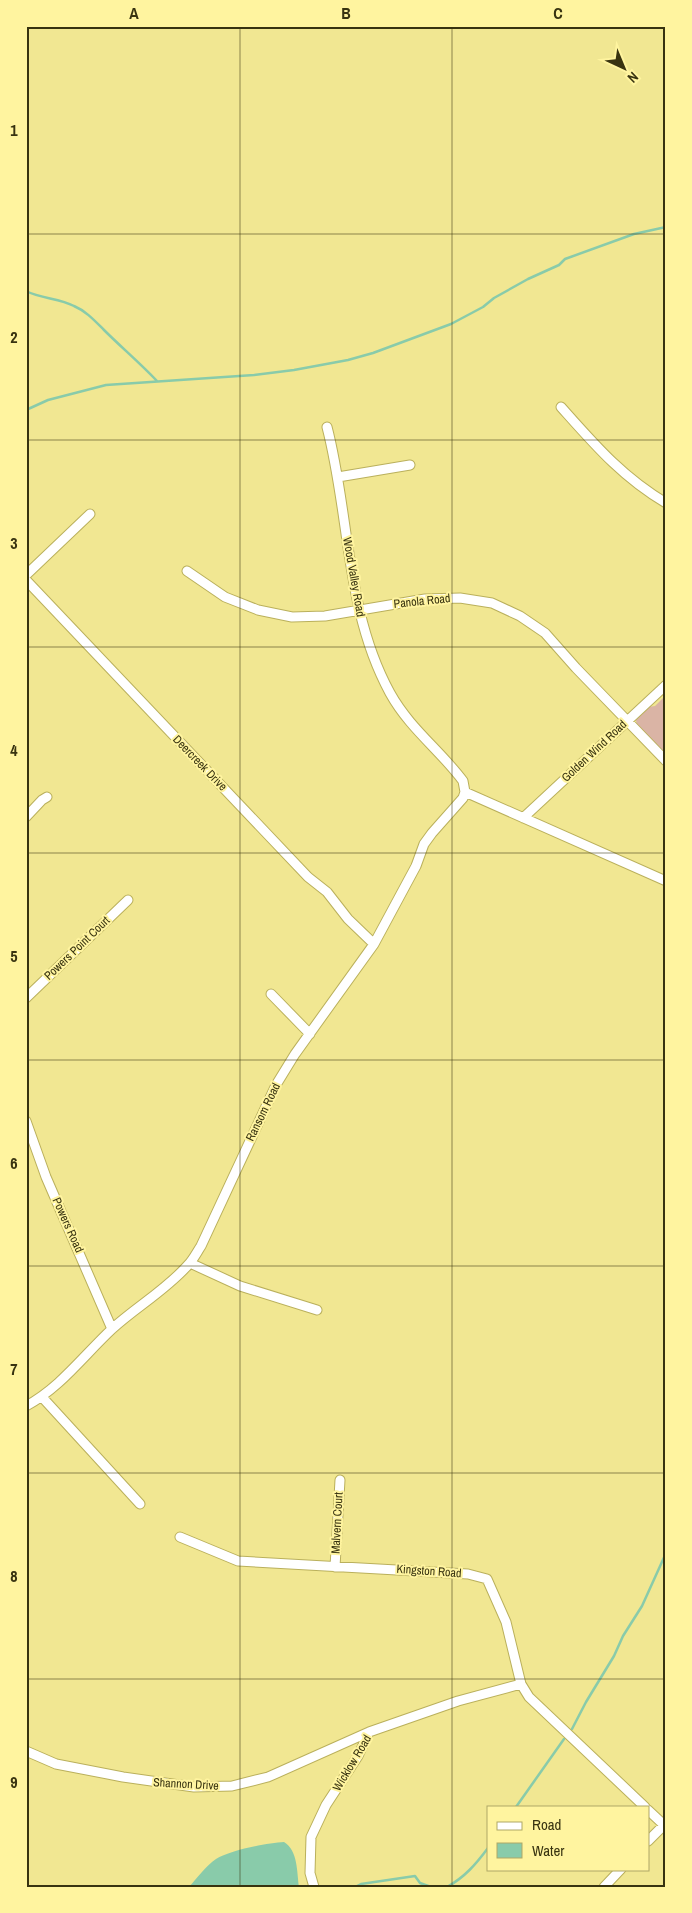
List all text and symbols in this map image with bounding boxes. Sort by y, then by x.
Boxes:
text: A [129,2,139,24]
text: B [341,2,351,24]
text: C [553,2,563,24]
north arrow [600,42,650,92]
text: N [624,68,642,87]
text: 1 [10,119,18,141]
text: 2 [10,326,18,348]
text: 3 [10,532,18,554]
street label: Wood Valley Road [339,536,369,618]
street label: Panola Road [393,590,451,612]
street label: Golden Wind Road [558,717,630,785]
street label: Deercreek Drive [169,732,231,794]
text: 4 [10,739,18,761]
street label: Powers Point Court [41,912,113,983]
text: 5 [10,945,18,967]
street label: Ransom Road [242,1080,284,1144]
text: 6 [10,1152,18,1174]
street label: Powers Road [49,1195,87,1255]
text: 7 [10,1358,18,1380]
street label: Malvern Court [327,1491,347,1554]
street label: Kingston Road [396,1561,462,1581]
text: 8 [10,1565,18,1587]
street label: Wicklow Road [329,1732,375,1794]
text: 9 [10,1771,18,1793]
street label: Shannon Drive [153,1774,219,1794]
legend [487,1806,650,1870]
text: Road [532,1814,561,1835]
text: Water [532,1840,564,1861]

